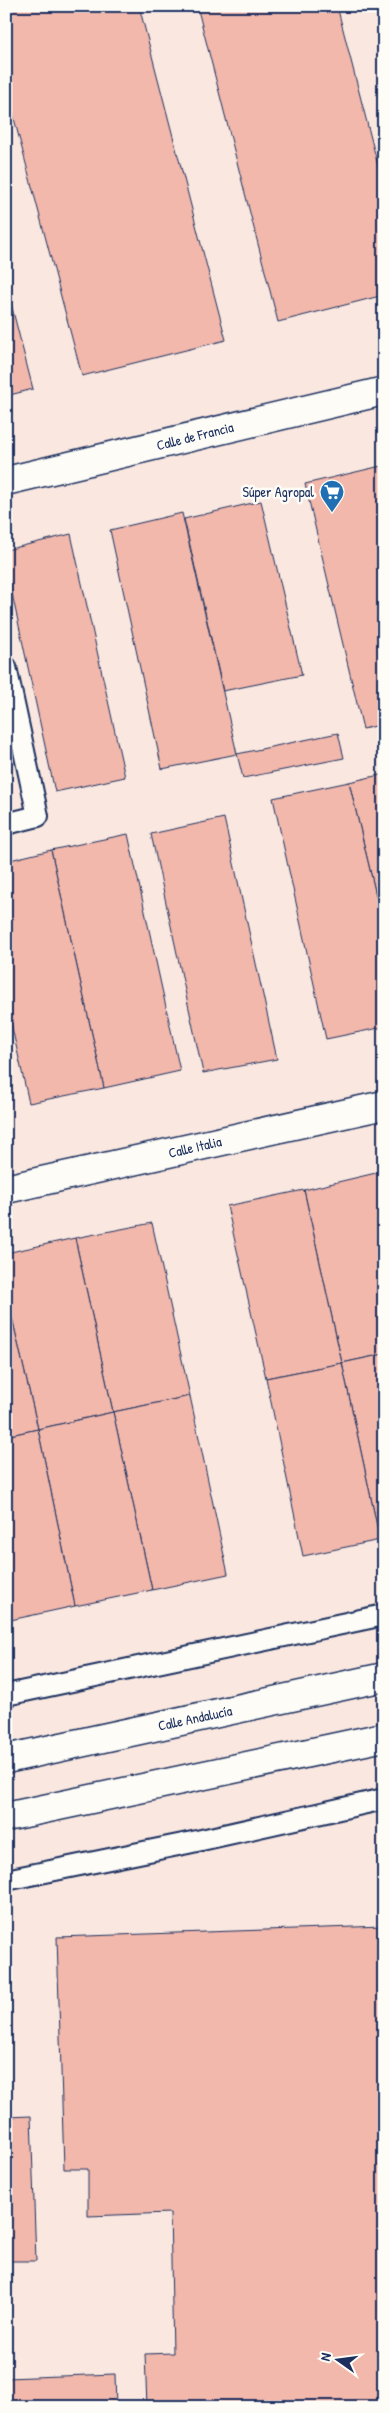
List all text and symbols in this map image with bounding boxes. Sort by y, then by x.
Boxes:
street label: Calle de Francia [154,417,236,454]
supermarket icon: Súper Agropal [319,479,345,513]
place label: Súper Agropal [243,482,314,502]
street label: Calle Italia [166,1131,224,1162]
street label: Calle Andalucía [156,1700,234,1735]
north arrow [312,2336,362,2386]
text: N [315,2350,335,2363]

